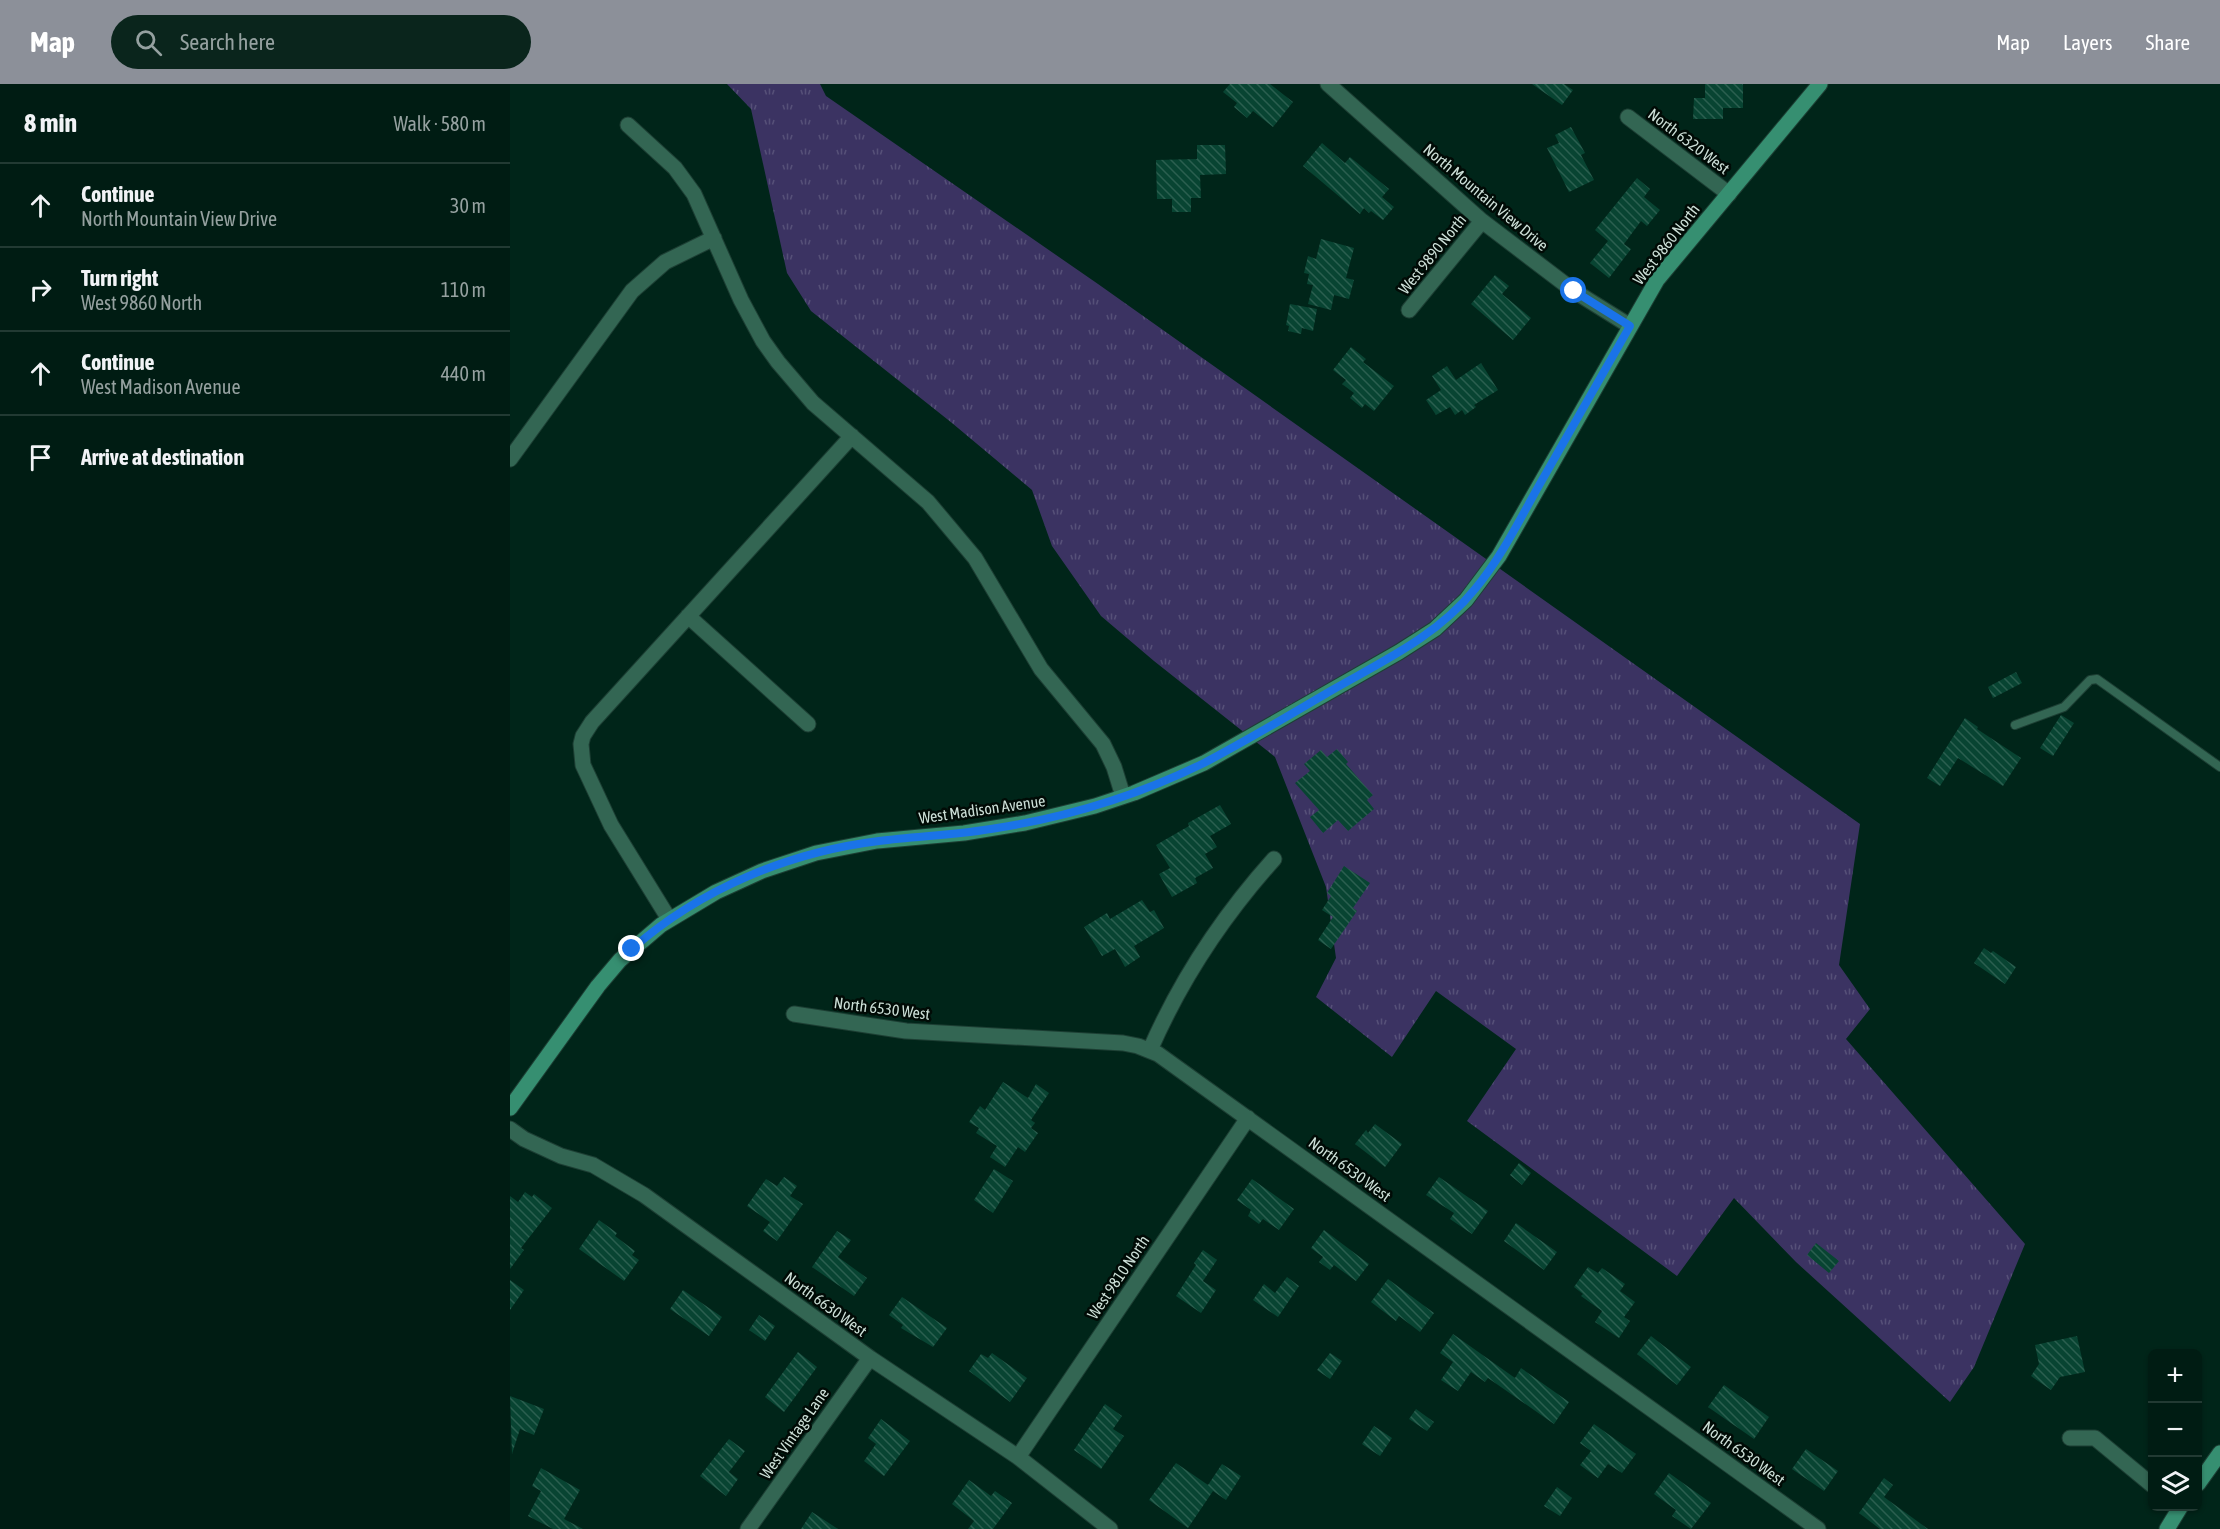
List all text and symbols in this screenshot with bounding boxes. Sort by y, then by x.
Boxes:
search box [111,15,531,69]
text: Map [30,26,75,58]
icon: search [132,26,165,59]
text: Search here [180,29,275,55]
text: Map [1996,30,2030,54]
text: Layers [2063,30,2113,54]
text: Share [2146,30,2190,54]
street label: North 6320 West [1645,105,1733,178]
text: 8 min [24,108,77,138]
text: Walk · 580 m [394,112,486,135]
street label: North Mountain View Drive [1420,140,1552,254]
text: Continue [81,181,155,207]
icon: ahead [24,189,57,222]
text: 30 m [450,194,486,217]
street label: West 9860 North [1629,200,1703,288]
text: North Mountain View Drive [81,207,277,230]
street label: West 9890 North [1394,211,1470,297]
text: Turn right [81,265,158,291]
icon: right [24,273,57,306]
route start [1560,277,1586,303]
text: 110 m [441,278,486,301]
text: West 9860 North [81,291,202,314]
text: Continue [81,349,155,375]
icon: ahead [24,357,57,390]
text: 440 m [441,362,486,385]
text: West Madison Avenue [81,375,241,398]
icon: arrive [24,441,57,474]
text: Arrive at destination [81,444,244,470]
street label: West Madison Avenue [918,791,1046,827]
route end [618,935,644,961]
street label: North 6530 West [833,993,932,1023]
street label: North 6530 West [1305,1133,1395,1205]
street label: West 9810 North [1083,1232,1153,1322]
street label: North 6630 West [781,1268,871,1340]
map controls [2148,1349,2202,1511]
button: + [2148,1349,2202,1403]
street label: West Vintage Lane [756,1384,833,1482]
button: − [2148,1403,2202,1457]
street label: North 6530 West [1699,1417,1789,1489]
button: layers [2148,1457,2202,1511]

